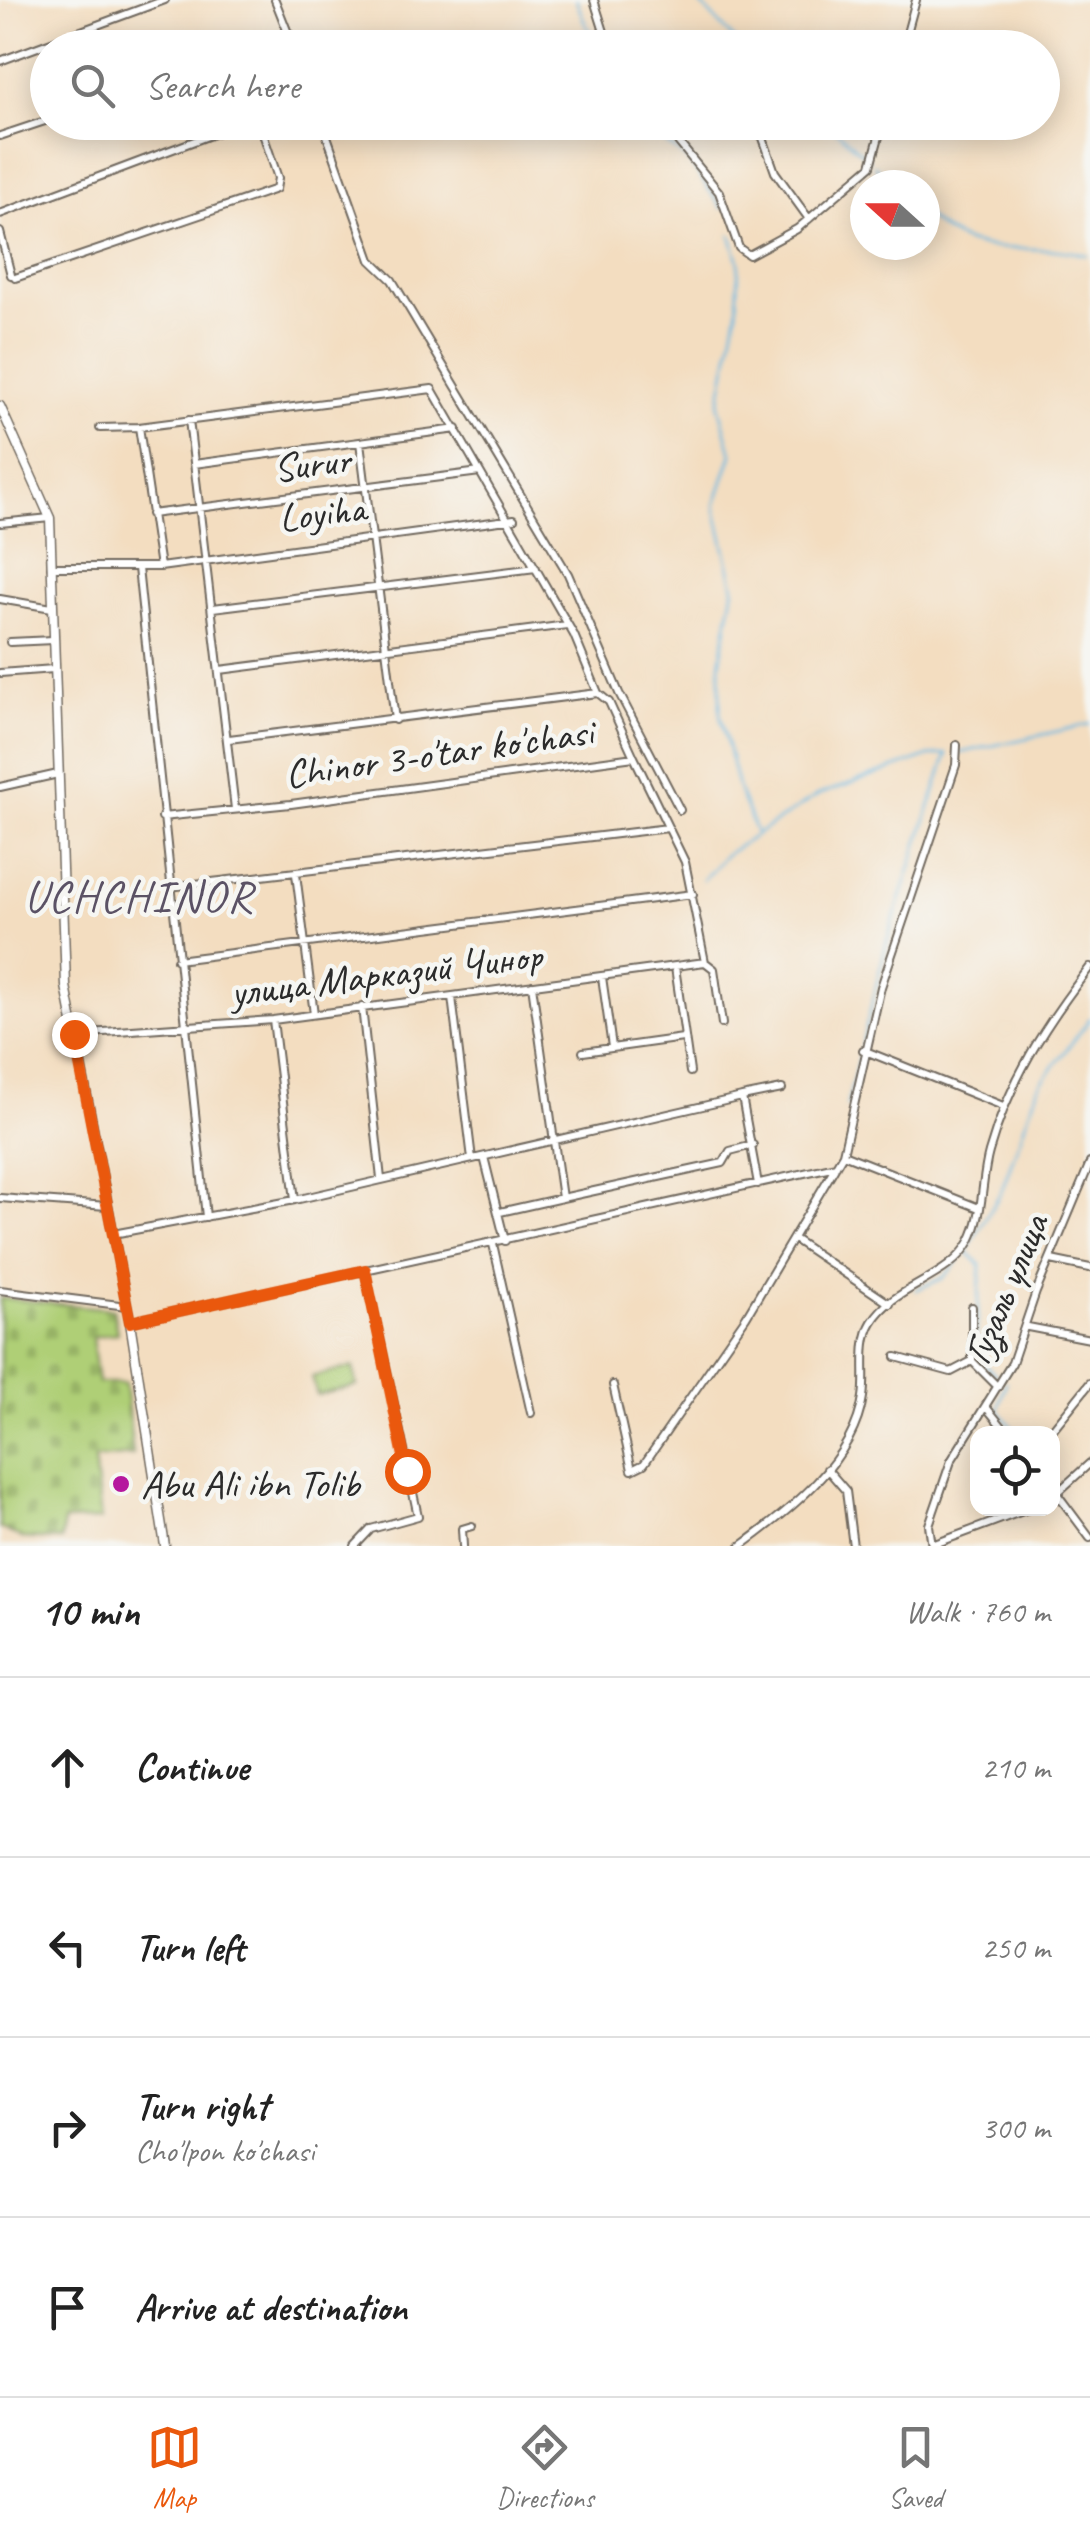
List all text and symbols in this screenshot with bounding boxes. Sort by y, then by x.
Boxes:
search box [30,30,1060,140]
icon: search [65,58,120,113]
text: Search here [145,62,300,109]
north arrow [850,170,940,260]
street label: Surur [271,434,356,494]
street label: Loyiha [276,482,372,543]
street label: Chinor 3-o'tar ko'chasi [282,706,601,799]
district label: UCHCHINOR [24,868,256,925]
street label: улица Марказий Чинор [226,930,547,1018]
route end [52,1012,98,1058]
street label: Гузаль улица [952,1204,1061,1371]
map controls [970,1426,1060,1516]
button: locate [970,1426,1060,1516]
route start [385,1449,431,1495]
place label: Abu Ali ibn Tolib [141,1459,362,1509]
marker: Abu Ali ibn Tolib [110,1473,132,1495]
text: 10 min [40,1585,139,1638]
text: Walk · 760 m [906,1591,1050,1632]
icon: ahead [40,1740,95,1795]
text: Continue [135,1744,249,1791]
text: 210 m [981,1747,1050,1788]
icon: left [40,1920,95,1975]
text: Turn left [135,1924,245,1971]
text: 250 m [981,1927,1050,1968]
text: Turn right [135,2083,269,2130]
icon: right [40,2100,95,2155]
text: 300 m [981,2107,1050,2148]
text: Cho'lpon ko'chasi [135,2130,314,2171]
icon: arrive [40,2280,95,2335]
text: Arrive at destination [135,2284,407,2331]
tab: Map [147,2420,202,2515]
tab: Directions [496,2420,594,2515]
tab: Saved [888,2420,943,2515]

